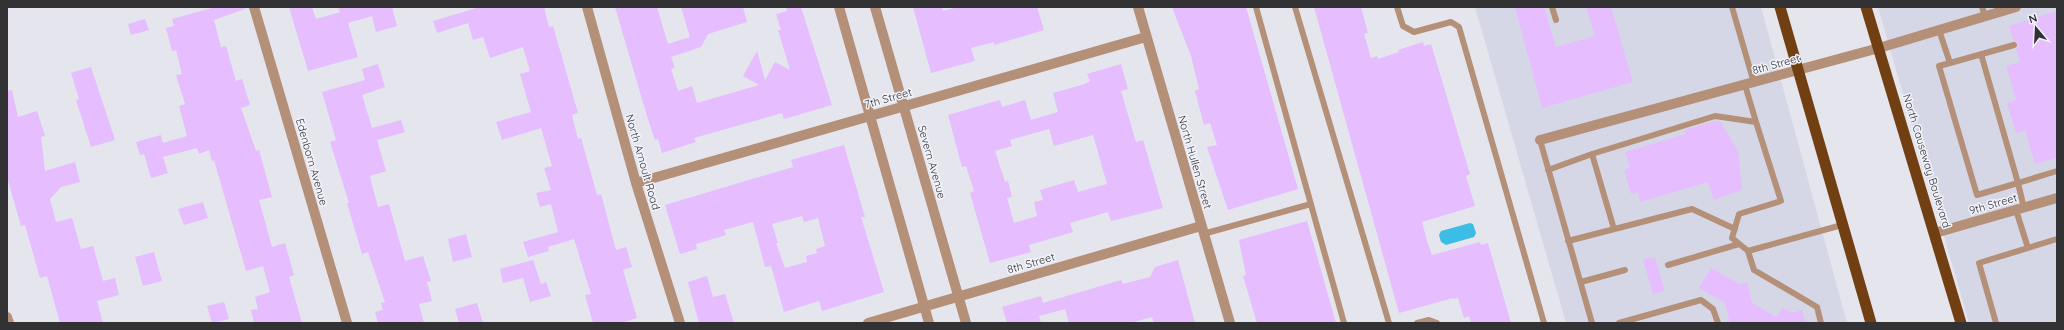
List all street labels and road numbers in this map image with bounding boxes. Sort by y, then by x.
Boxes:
street label: 8th Street [1751,51,1802,77]
street label: 7th Street [863,84,914,111]
street label: North Causeway Boulevard [1900,92,1954,230]
street label: North Arnoult Road [623,112,663,212]
street label: North Hullen Street [1175,114,1215,211]
street label: Edenborn Avenue [293,117,331,207]
street label: Severn Avenue [915,124,949,200]
street label: 9th Street [1967,190,2019,218]
street label: 8th Street [1006,249,1057,276]

